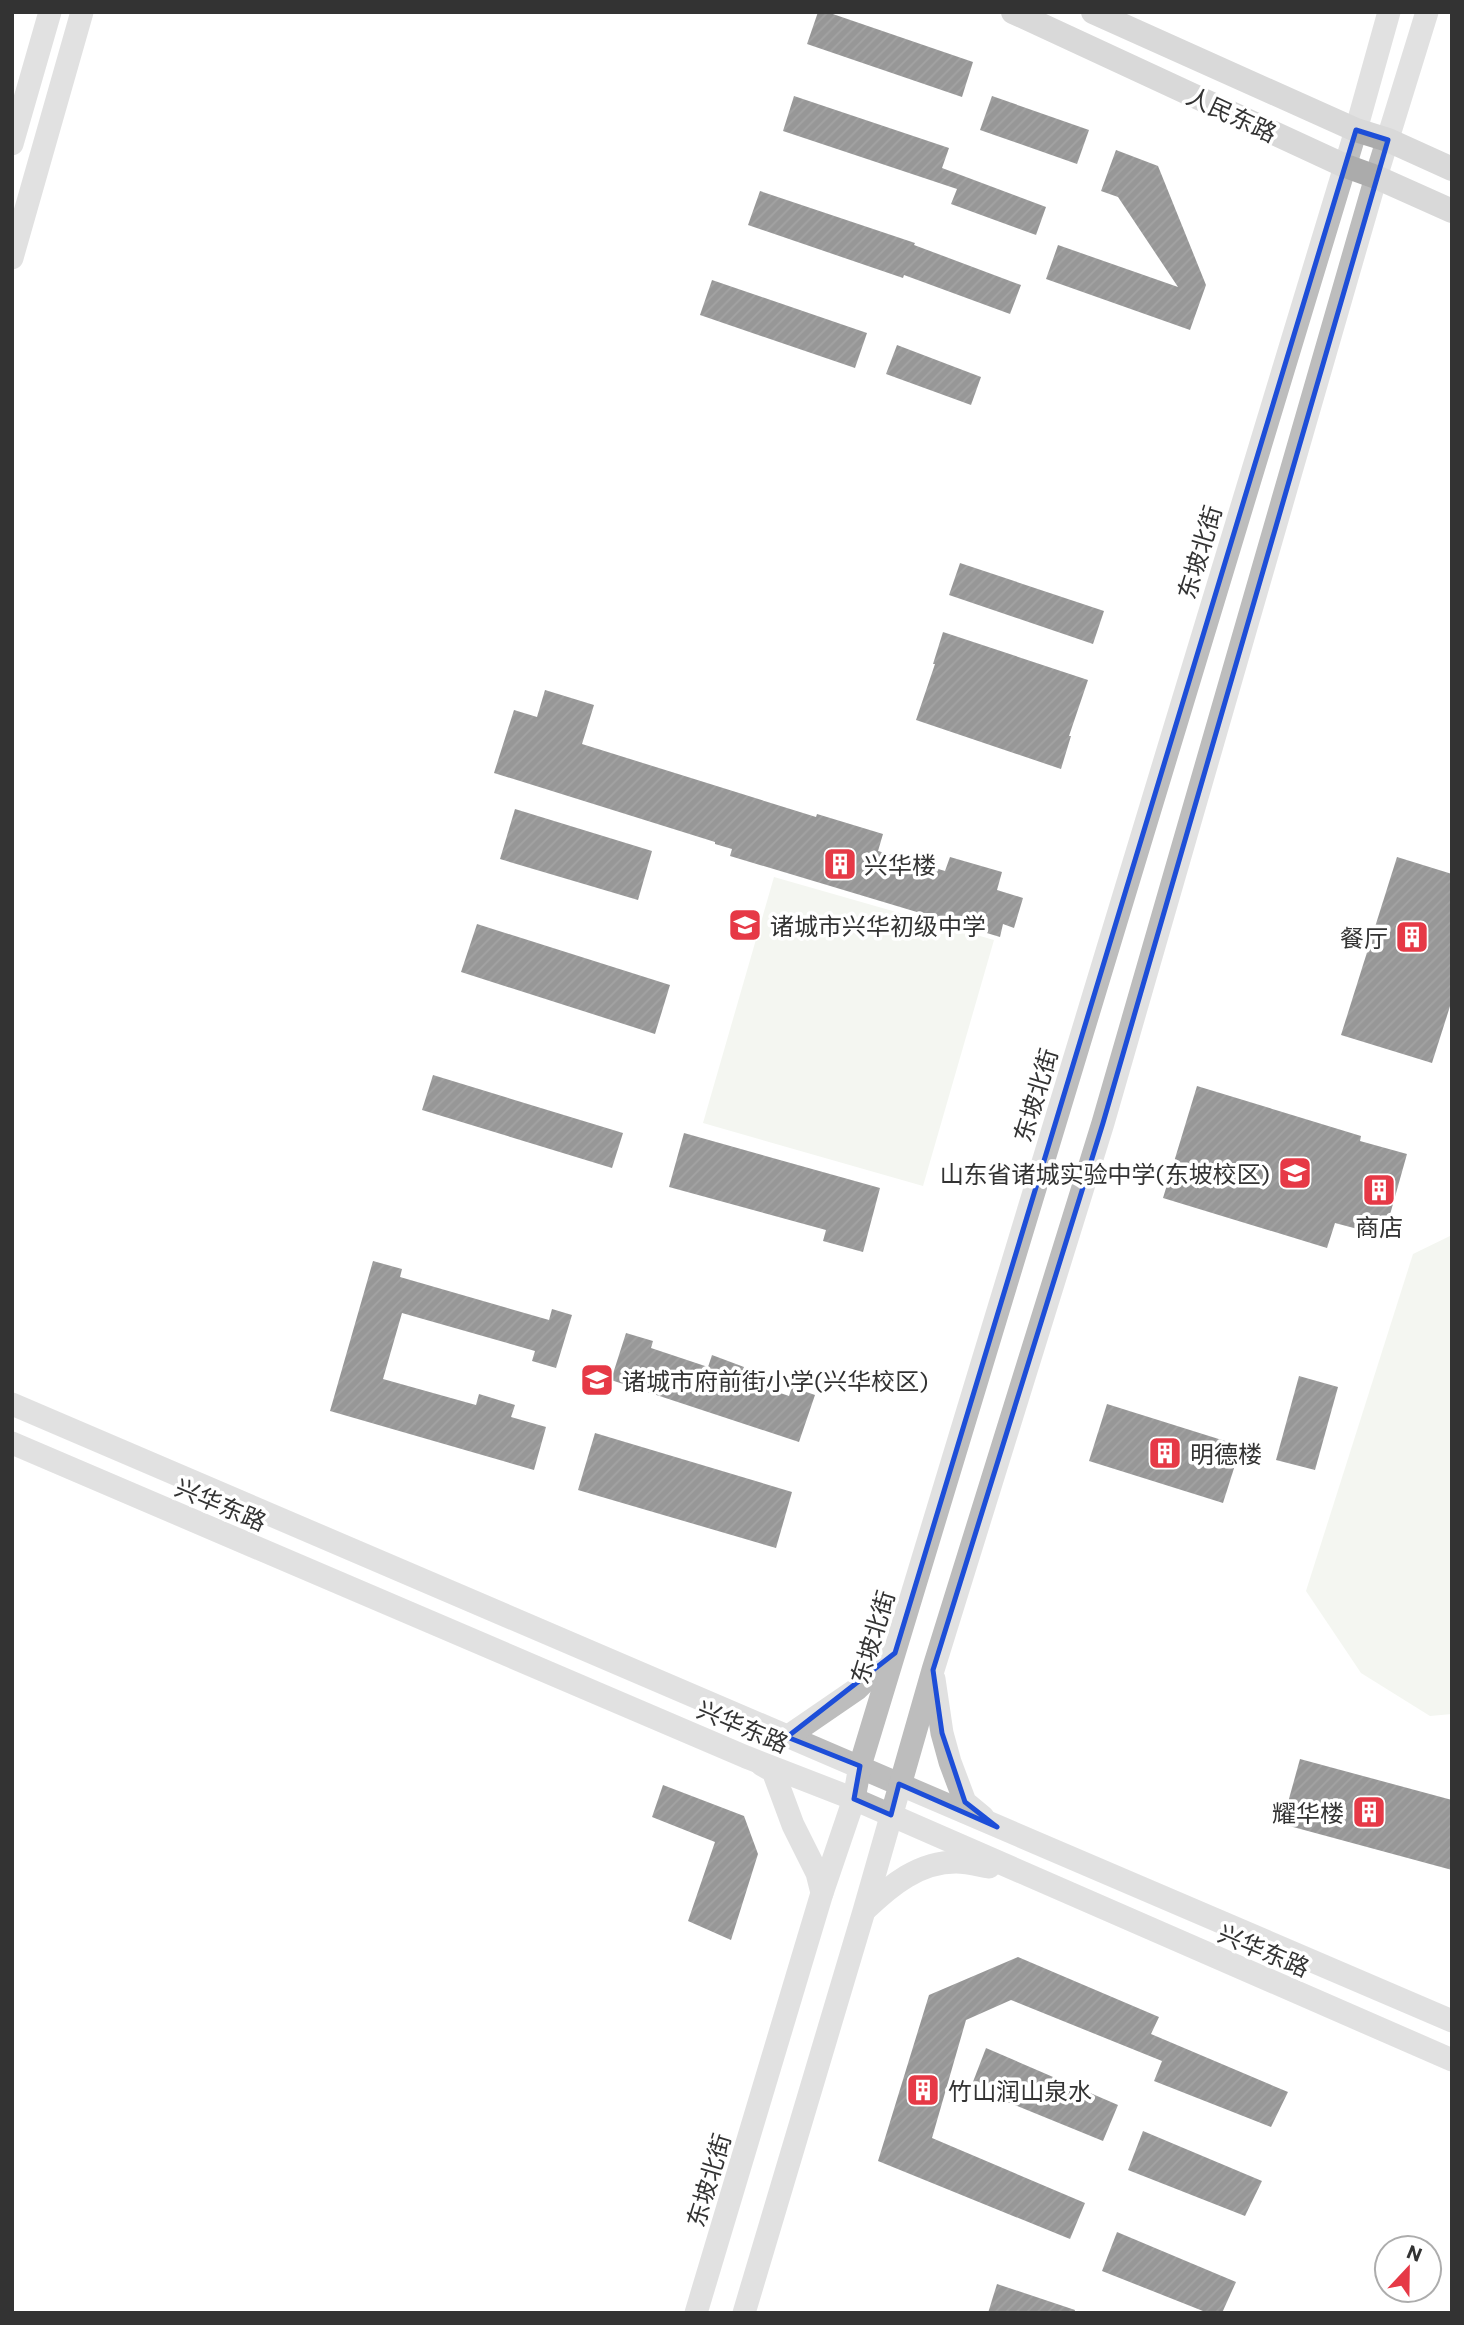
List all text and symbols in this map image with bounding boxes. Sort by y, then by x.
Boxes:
street label: 人民东路 [1182,81,1282,147]
street label: 东坡北街 [1171,502,1227,602]
building icon: 兴华楼 [821,845,859,883]
place label: 兴华楼 [864,850,936,879]
school or university icon: 诸城市兴华初级中学 [726,906,764,944]
place label: 诸城市兴华初级中学 [770,911,986,940]
building icon: 餐厅 [1393,918,1431,956]
place label: 餐厅 [1340,923,1388,952]
street label: 东坡北街 [1007,1045,1063,1145]
school or university icon: 山东省诸城实验中学(东坡校区) [1276,1154,1314,1192]
place label: 山东省诸城实验中学(东坡校区) [940,1159,1270,1188]
building icon: 商店 [1360,1171,1398,1209]
place label: 商店 [1355,1212,1403,1241]
school or university icon: 诸城市府前街小学(兴华校区) [578,1361,616,1399]
place label: 诸城市府前街小学(兴华校区) [622,1366,928,1395]
building icon: 明德楼 [1146,1434,1184,1472]
place label: 明德楼 [1190,1439,1262,1468]
street label: 兴华东路 [171,1472,271,1536]
street label: 东坡北街 [844,1587,900,1687]
street label: 兴华东路 [693,1694,793,1758]
building icon: 耀华楼 [1350,1793,1388,1831]
place label: 耀华楼 [1272,1798,1344,1827]
street label: 兴华东路 [1214,1918,1314,1982]
building icon: 竹山润山泉水 [904,2071,942,2109]
place label: 竹山润山泉水 [948,2076,1092,2105]
street label: 东坡北街 [680,2130,736,2230]
north arrow [1373,2234,1443,2304]
text: N [1404,2239,1425,2266]

